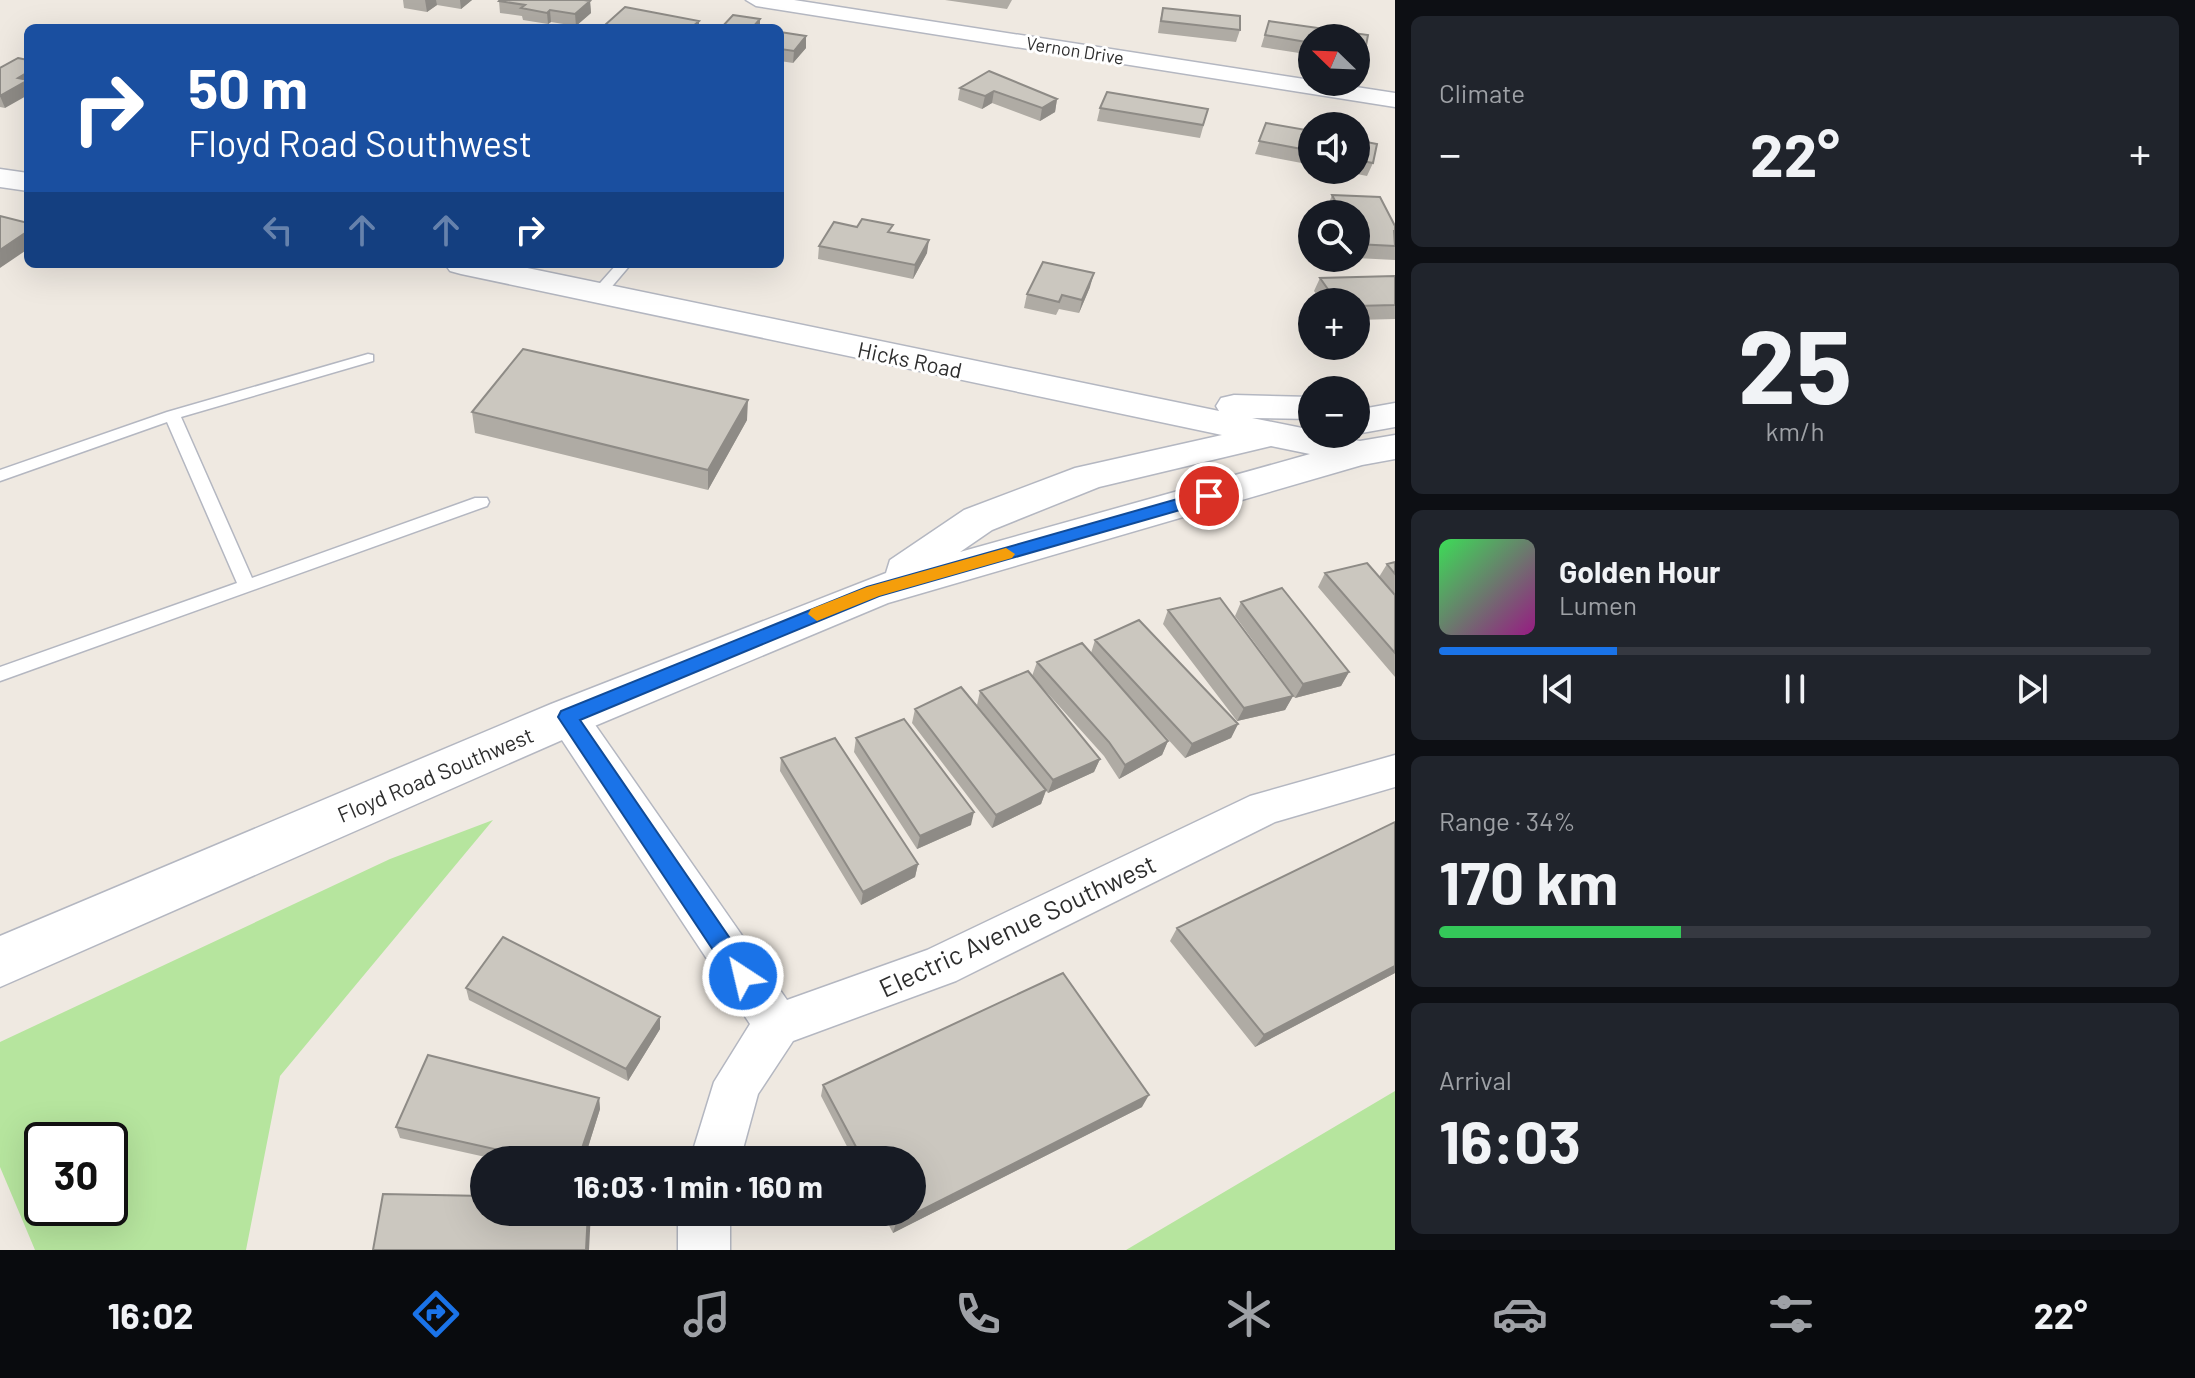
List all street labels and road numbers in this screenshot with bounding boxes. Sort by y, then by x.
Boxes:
street label: Vernon Drive [1025,31,1125,69]
street label: Hicks Road [855,335,965,383]
street label: Floyd Road Southwest [333,721,537,827]
street label: Electric Avenue Southwest [874,847,1160,1003]

